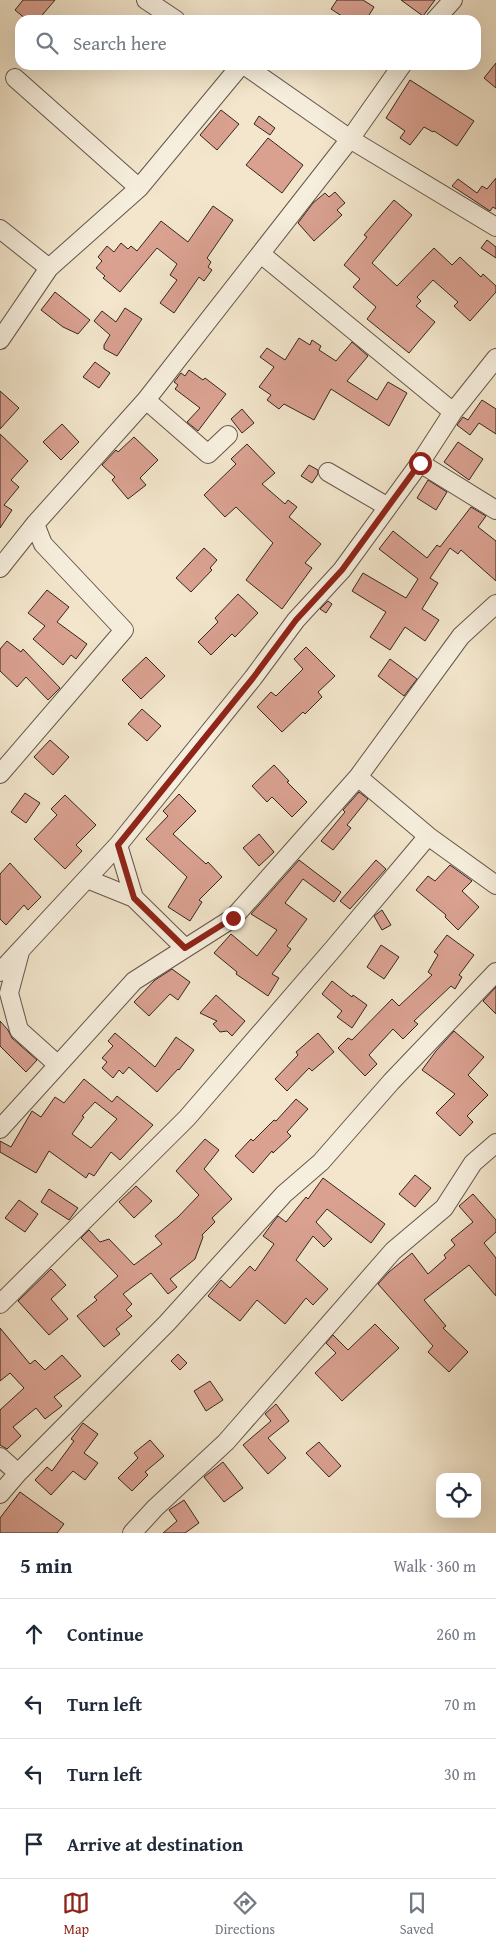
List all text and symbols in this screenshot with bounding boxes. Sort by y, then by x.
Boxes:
search box [15,15,481,70]
icon: search [33,29,61,57]
text: Search here [73,29,167,57]
route start [409,452,432,475]
route end [222,907,245,930]
map controls [436,1473,481,1518]
button: locate [436,1473,481,1518]
text: 5 min [20,1550,72,1581]
text: Walk · 360 m [393,1554,476,1578]
icon: ahead [20,1620,48,1648]
text: Continue [67,1620,144,1648]
text: 260 m [436,1622,476,1646]
icon: left [20,1690,48,1718]
text: Turn left [67,1690,142,1718]
text: 70 m [444,1692,476,1716]
icon: left [20,1760,48,1788]
text: Turn left [67,1760,142,1788]
text: 30 m [444,1762,476,1786]
icon: arrive [20,1830,48,1858]
text: Arrive at destination [67,1830,243,1858]
tab: Map [62,1889,90,1939]
tab: Directions [215,1889,275,1939]
tab: Saved [400,1889,434,1939]

